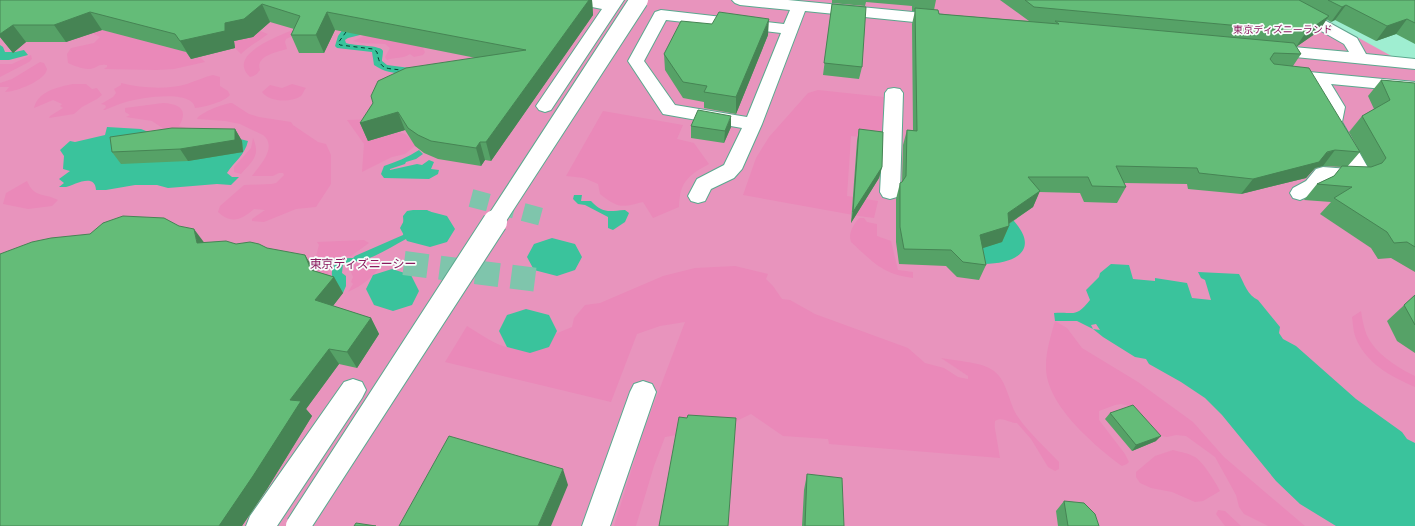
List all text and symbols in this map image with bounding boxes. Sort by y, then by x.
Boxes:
park label: 東京ディズニーランド [1233,22,1333,37]
park label: 東京ディズニーシー [310,255,416,273]

